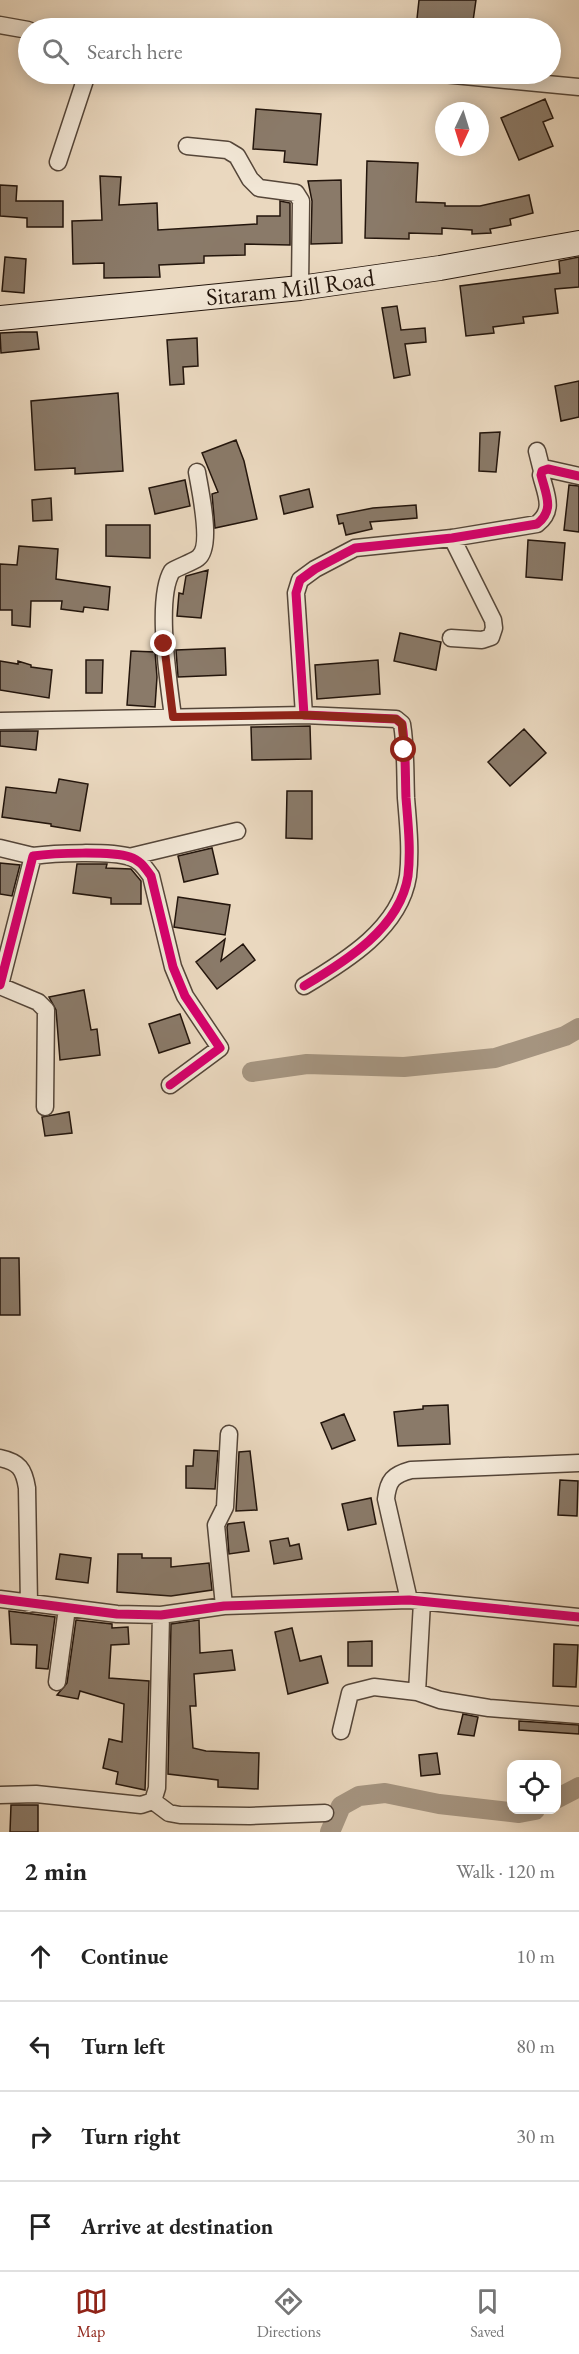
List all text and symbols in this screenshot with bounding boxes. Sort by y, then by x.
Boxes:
search box [18,18,561,84]
icon: search [39,35,72,68]
text: Search here [87,37,182,66]
north arrow [435,102,489,156]
street label: Sitaram Mill Road [205,261,377,312]
route end [150,630,176,656]
route start [390,736,416,762]
map controls [507,1760,561,1814]
button: locate [507,1760,561,1814]
text: 2 min [24,1854,87,1888]
text: Walk · 120 m [456,1858,555,1884]
icon: ahead [24,1940,57,1973]
text: Continue [81,1942,168,1971]
text: 10 m [516,1943,555,1969]
icon: left [24,2030,57,2063]
text: Turn left [81,2032,165,2061]
text: 80 m [516,2033,555,2059]
icon: right [24,2120,57,2153]
text: Turn right [81,2122,180,2151]
text: 30 m [516,2123,555,2149]
icon: arrive [24,2210,57,2243]
text: Arrive at destination [81,2212,273,2241]
tab: Map [75,2285,108,2342]
tab: Directions [257,2285,321,2342]
tab: Saved [470,2285,504,2342]

